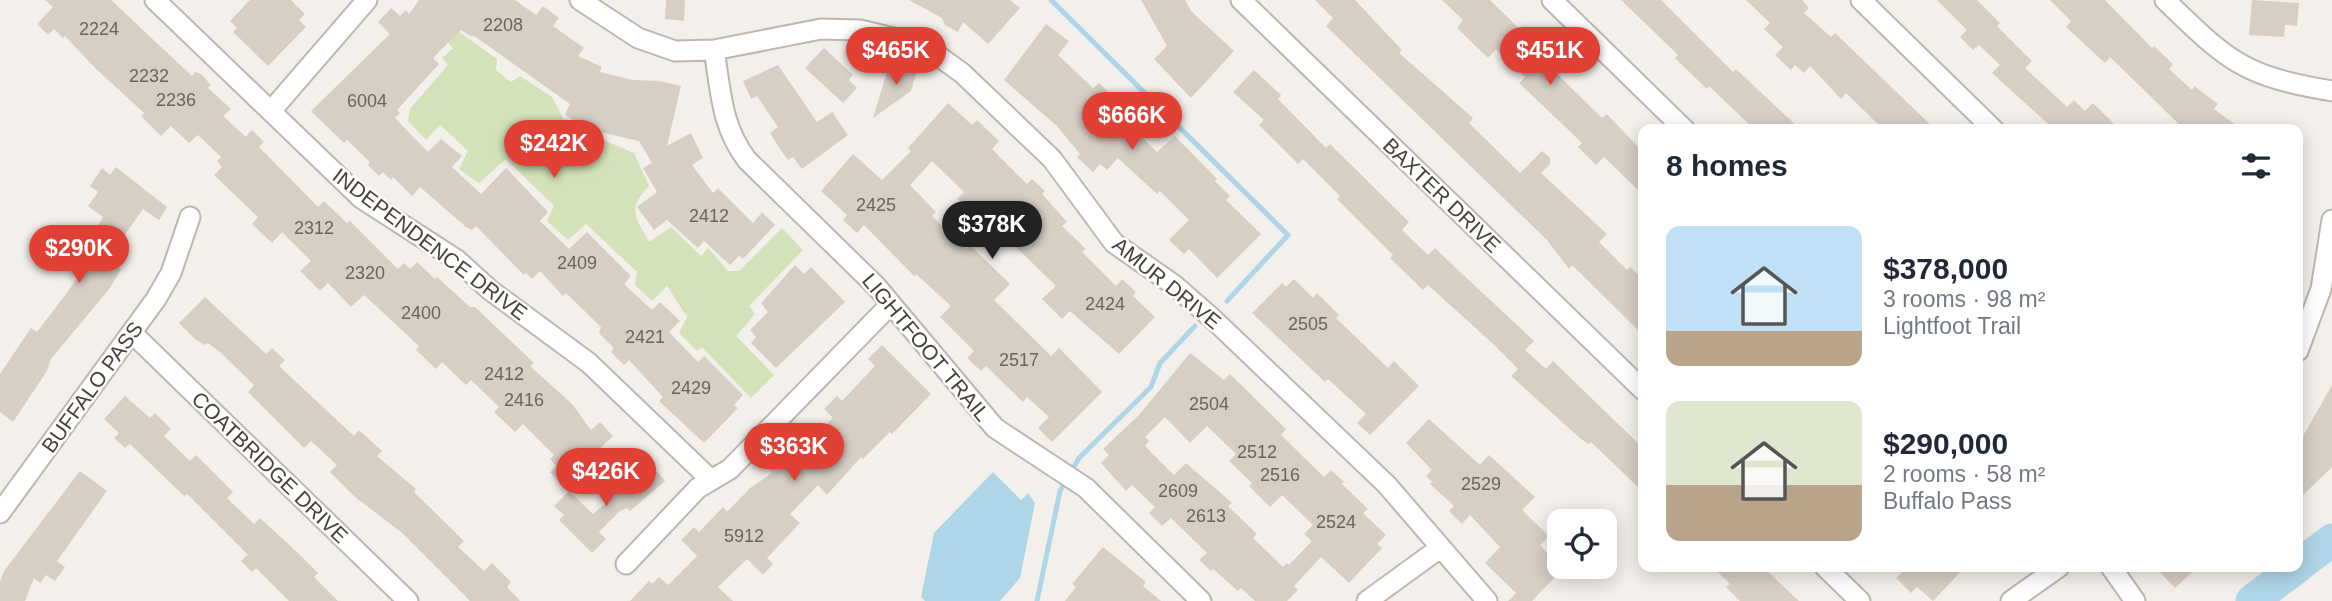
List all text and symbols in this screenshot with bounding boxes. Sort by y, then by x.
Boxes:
house number: 2208 [483,15,523,35]
house number: 2224 [79,19,119,39]
pin: $465K [847,28,945,87]
pin: $451K [1501,28,1599,87]
text: $465K [862,37,930,63]
text: $451K [1516,37,1584,63]
house number: 2232 [129,66,169,86]
house number: 2236 [156,90,196,110]
house number: 6004 [347,91,387,111]
pin: $666K [1083,92,1181,152]
text: $666K [1098,102,1166,128]
pin: $242K [505,120,603,180]
text: $242K [520,130,588,156]
street label: BAXTER DRIVE [1379,133,1505,257]
icon: filters [2237,147,2275,185]
text: 8 homes [1666,149,1788,182]
street label: INDEPENDENCE DRIVE [328,164,532,324]
house number: 2425 [856,195,896,215]
pin: $378K [943,202,1041,261]
house number: 2412 [689,206,729,226]
text: $378K [958,211,1026,237]
house number: 2312 [294,218,334,238]
pin: $290K [30,226,128,285]
street label: AMUR DRIVE [1109,233,1225,333]
text: $290K [45,235,113,261]
text: $378,000 [1883,252,2008,285]
house number: 2409 [557,253,597,273]
icon: home [1722,254,1806,338]
house number: 2320 [345,263,385,283]
street label: LIGHTFOOT TRAIL [858,269,994,425]
text: 3 rooms · 98 m² [1883,286,2045,312]
house number: 2424 [1085,294,1125,314]
house number: 2400 [401,303,441,323]
text: Lightfoot Trail [1883,313,2021,339]
house number: 2505 [1288,314,1328,334]
street label: BUFFALO PASS [37,317,147,457]
house number: 2421 [625,327,665,347]
house number: 2517 [999,350,1039,370]
house number: 2412 [484,364,524,384]
house number: 2429 [671,378,711,398]
street label: COATBRIDGE DRIVE [187,387,353,547]
house number: 2416 [504,390,544,410]
house number: 2504 [1189,394,1229,414]
pin: $363K [745,424,843,483]
text: $290,000 [1883,427,2008,460]
icon: home [1722,429,1806,513]
text: $363K [760,433,828,459]
house number: 2512 [1237,442,1277,462]
pin: $426K [557,448,655,508]
text: $426K [572,458,640,484]
text: 2 rooms · 58 m² [1883,461,2045,487]
house number: 2516 [1260,465,1300,485]
house number: 2529 [1461,474,1501,494]
house number: 2609 [1158,481,1198,501]
text: Buffalo Pass [1883,488,2012,514]
house number: 2613 [1186,506,1226,526]
map controls [1547,509,1617,579]
button: locate [1547,509,1617,579]
house number: 2524 [1316,512,1356,532]
house number: 5912 [724,526,764,546]

